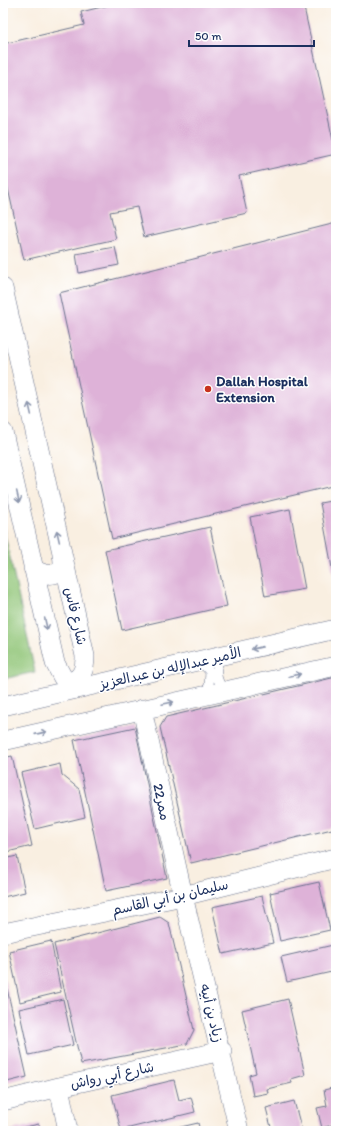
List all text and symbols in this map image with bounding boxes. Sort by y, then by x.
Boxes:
scale bar [189,22,314,48]
text: 50 m [195,29,221,43]
place label: Dallah Hospital Extension [216,373,309,406]
marker: Dallah Hospital Extension [203,384,213,394]
one-way arrow [26,403,34,416]
one-way arrow [14,491,22,504]
one-way arrow [54,530,62,543]
street label: شارع فاس [60,586,90,647]
one-way arrow [43,617,51,630]
street label: الأمير عبدالإله بن عبدالعزيز [96,643,243,694]
one-way arrow [251,644,264,652]
one-way arrow [288,671,301,679]
one-way arrow [161,699,174,707]
one-way arrow [34,728,47,736]
street label: ممر22 [149,782,174,822]
street label: سليمان بن أبي القاسم [110,876,231,923]
street label: زياد بن أبيه [196,982,227,1044]
street label: شارع أبي رواش [69,1058,156,1097]

